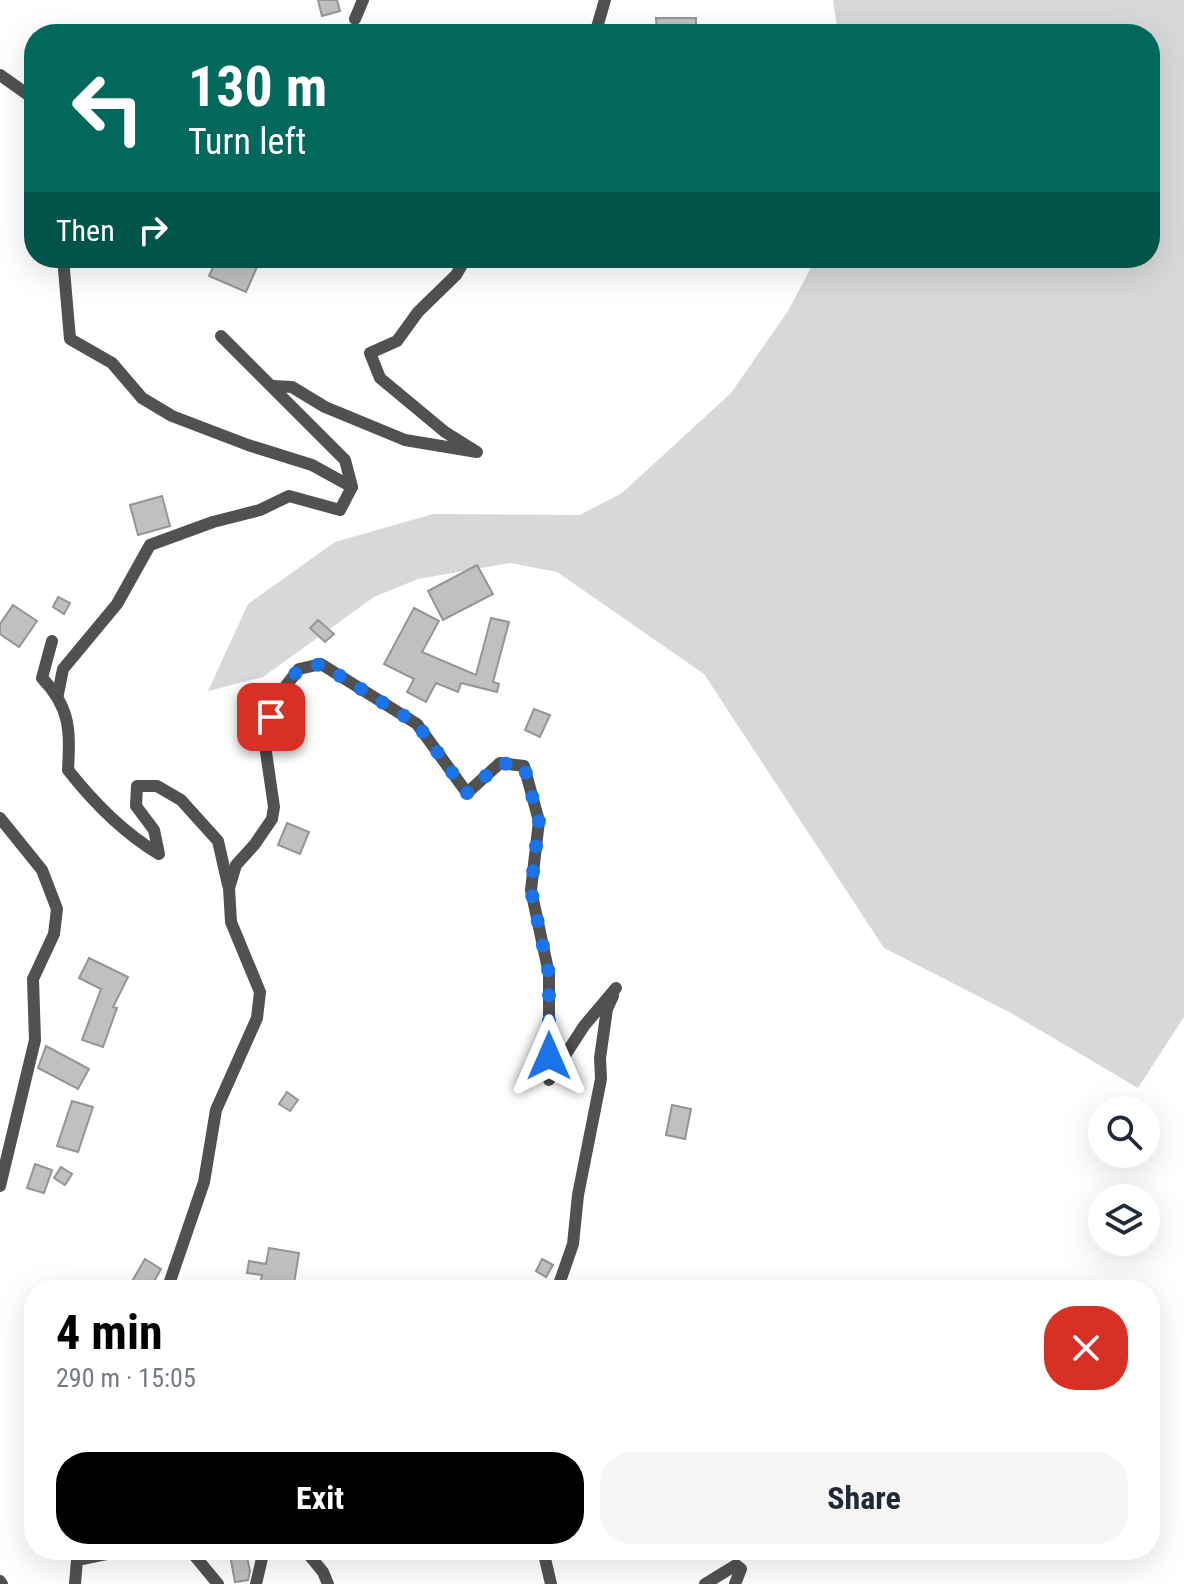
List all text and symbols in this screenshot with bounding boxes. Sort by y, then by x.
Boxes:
text: 130 m [188,54,327,120]
icon: left [56,56,160,160]
text: Turn left [188,121,306,163]
icon: right [131,208,175,252]
text: Then [56,213,115,248]
pin [237,683,305,751]
icon: arrive [249,695,293,739]
position arrow [507,1014,591,1098]
map controls [1088,1096,1160,1256]
button: search [1088,1096,1160,1168]
button: layers [1088,1184,1160,1256]
text: 4 min [56,1304,163,1361]
button: close [1044,1306,1128,1390]
text: 290 m · 15:05 [56,1363,196,1393]
button: Exit [56,1452,584,1544]
button: Share [600,1452,1128,1544]

